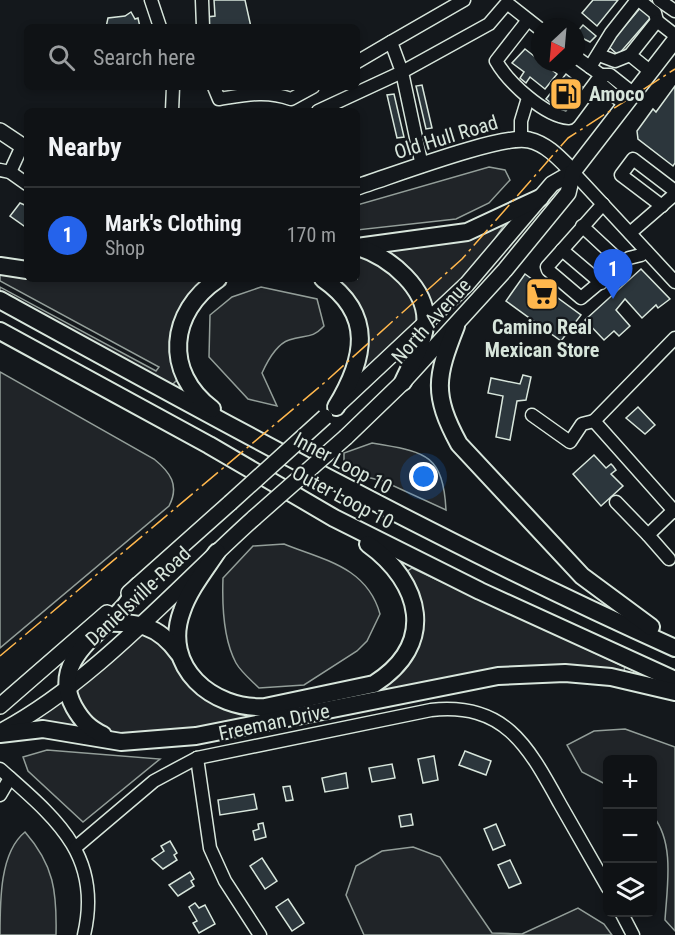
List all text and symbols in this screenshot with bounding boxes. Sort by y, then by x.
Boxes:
north arrow [531,18,585,72]
search box [24,24,360,90]
icon: search [45,41,78,74]
text: Search here [93,45,195,70]
fuel station icon: Amoco [548,76,584,112]
place label: Amoco [589,82,644,106]
street label: Old Hull Road [391,110,501,164]
text: Nearby [48,132,122,162]
text: Mark's Clothing [105,211,242,236]
text: 1 [62,223,73,247]
text: 170 m [287,223,336,247]
text: Shop [105,236,145,260]
pin: 1 [594,250,632,299]
street label: North Avenue [386,273,476,369]
supermarket icon: Camino Real Mexican Store [524,276,560,312]
place label: Camino Real Mexican Store [485,315,599,362]
street label: Inner Loop 10 [290,427,396,499]
street label: Outer Loop 10 [288,460,398,534]
your location [409,462,438,491]
street label: Danielsville Road [81,541,195,651]
street label: Freeman Drive [216,699,332,745]
map controls [603,755,657,917]
button: + [603,755,657,809]
button: − [603,809,657,863]
button: layers [603,863,657,917]

